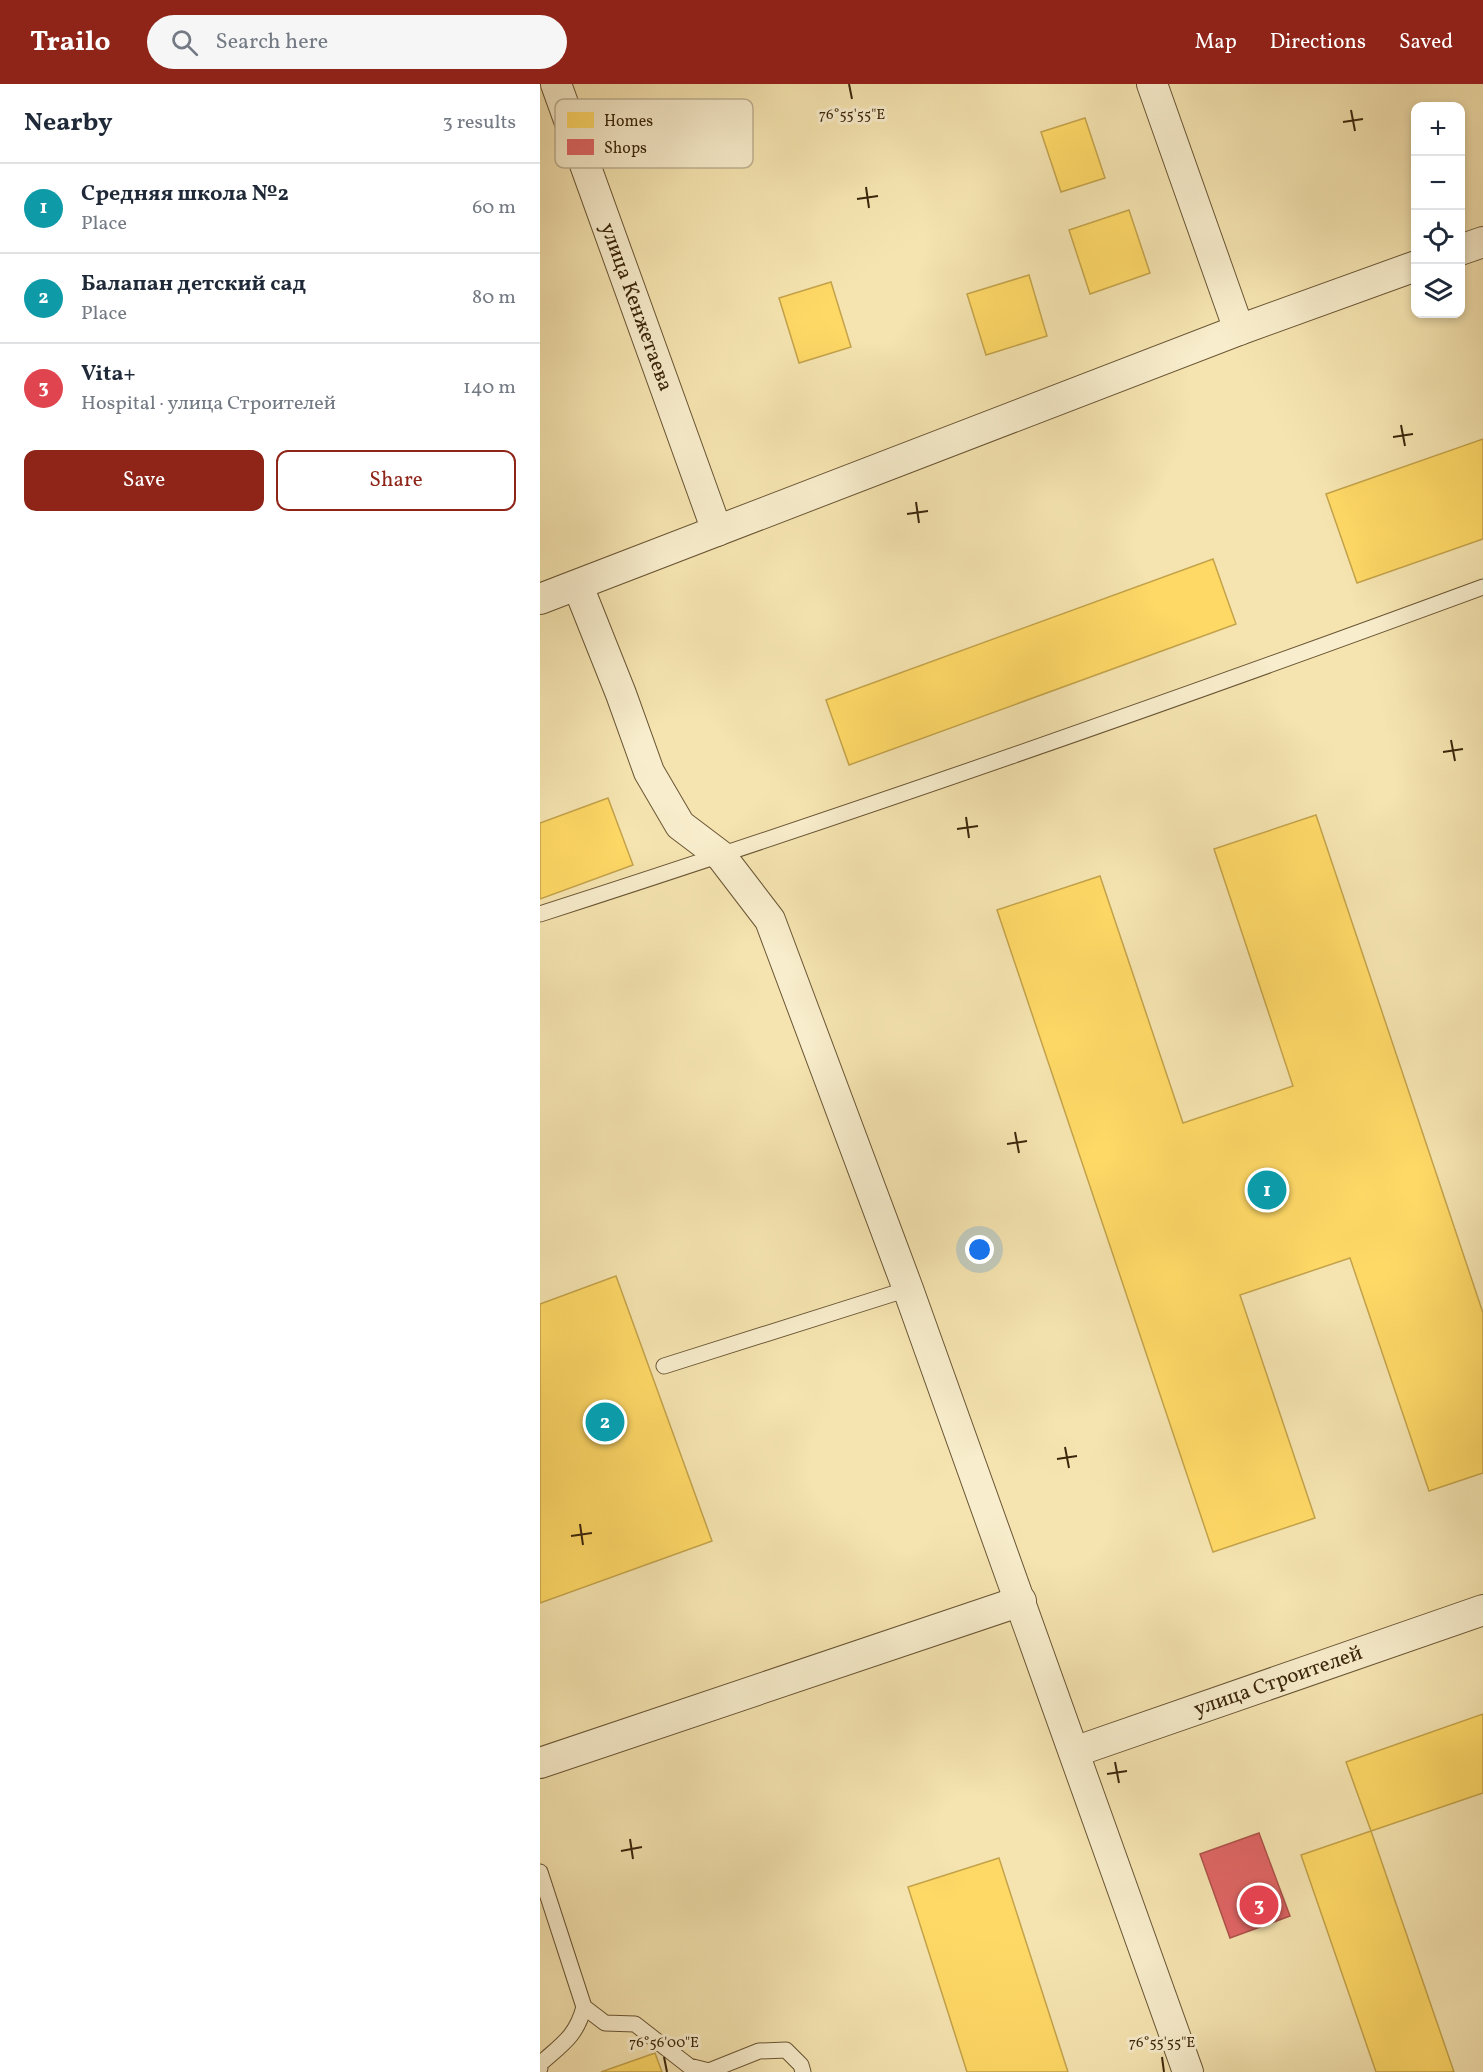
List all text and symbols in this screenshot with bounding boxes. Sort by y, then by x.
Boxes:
search box [147,15,567,69]
text: Trailo [30,23,111,62]
icon: search [168,26,201,59]
text: Search here [216,27,328,58]
text: Map [1195,28,1237,57]
text: Directions [1270,28,1366,57]
text: Saved [1399,28,1453,57]
legend [555,99,753,168]
map controls [1411,102,1465,318]
button: + [1411,102,1465,156]
text: Nearby [24,105,113,141]
text: 76°55'55"E [819,105,885,126]
text: 3 results [442,109,516,137]
text: Homes [604,111,653,133]
text: Shops [604,138,647,160]
button: − [1411,156,1465,210]
text: Средняя школа №2 [81,179,289,210]
text: 1 [39,194,48,222]
text: 60 m [472,194,516,222]
text: Place [81,210,127,238]
button: locate [1411,210,1465,264]
street label: улица Кенжетаева [593,219,680,395]
button: layers [1411,264,1465,318]
text: Балапан детский сад [81,269,306,300]
text: 2 [38,284,49,312]
text: 80 m [472,284,516,312]
text: Place [81,300,127,328]
text: Vita+ [81,359,136,390]
text: 3 [38,374,49,402]
text: 140 m [463,374,516,402]
text: Hospital · улица Строителей [81,390,336,418]
button: Save [24,450,264,511]
button: Share [276,450,516,511]
pin: 1 [1248,1168,1286,1212]
your location [965,1235,994,1264]
pin: 2 [586,1400,624,1444]
street label: улица Строителей [1190,1638,1367,1724]
pin: 3 [1240,1882,1278,1928]
text: 76°56'00"E [629,2033,699,2054]
text: 76°55'55"E [1129,2033,1195,2054]

